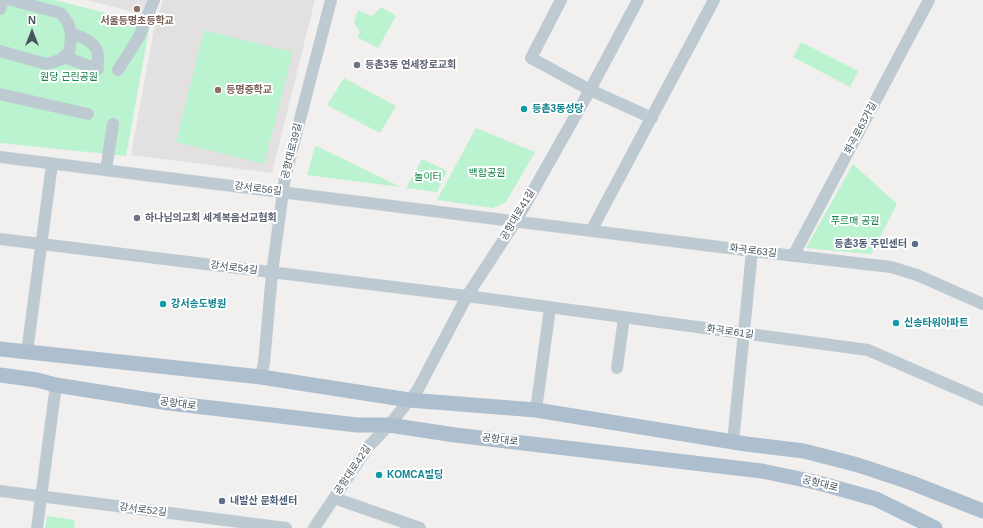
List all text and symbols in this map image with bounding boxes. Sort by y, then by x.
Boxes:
marker: 서울등명초등학교 [132,4,142,14]
north arrow [12,12,52,52]
text: N [28,14,36,26]
place label: 서울등명초등학교 [100,15,174,27]
place label: 등촌3동 연세장로교회 [365,59,456,71]
marker: 등촌3동 연세장로교회 [352,60,362,70]
park label: 원당 근린공원 [40,71,98,83]
place label: 등명중학교 [226,84,272,96]
marker: 등명중학교 [213,85,223,95]
street label: 화곡로63가길 [842,100,880,156]
place label: 등촌3동성당 [532,103,584,115]
marker: 등촌3동성당 [519,104,529,114]
street label: 공항대로39길 [279,122,305,180]
park label: 백합공원 [469,167,505,179]
park label: 놀이터 [414,171,442,183]
street label: 강서로56길 [233,180,283,198]
street label: 공항대로41길 [498,187,538,243]
place label: 하나님의교회 세계복음선교협회 [145,212,277,224]
marker: 하나님의교회 세계복음선교협회 [132,213,142,223]
park label: 푸르매 공원 [831,215,879,227]
place label: 등촌3동 주민센터 [834,238,907,250]
marker: 등촌3동 주민센터 [910,239,920,249]
street label: 화곡로63길 [728,242,778,260]
street label: 강서로54길 [209,259,259,277]
place label: 강서송도병원 [171,298,226,310]
marker: 강서송도병원 [158,299,168,309]
place label: 신송타워아파트 [904,317,968,329]
marker: 신송타워아파트 [891,318,901,328]
street label: 화곡로61길 [705,323,755,341]
street label: 공항대로 [159,395,197,413]
street label: 공항대로 [481,432,519,448]
street label: 공항대로42길 [332,443,374,497]
place label: KOMCA빌딩 [387,469,443,481]
marker: KOMCA빌딩 [374,470,384,480]
street label: 공항대로 [801,474,839,494]
place label: 내발산 문화센터 [230,495,297,507]
marker: 내발산 문화센터 [217,496,227,506]
street label: 강서로52길 [118,501,168,519]

